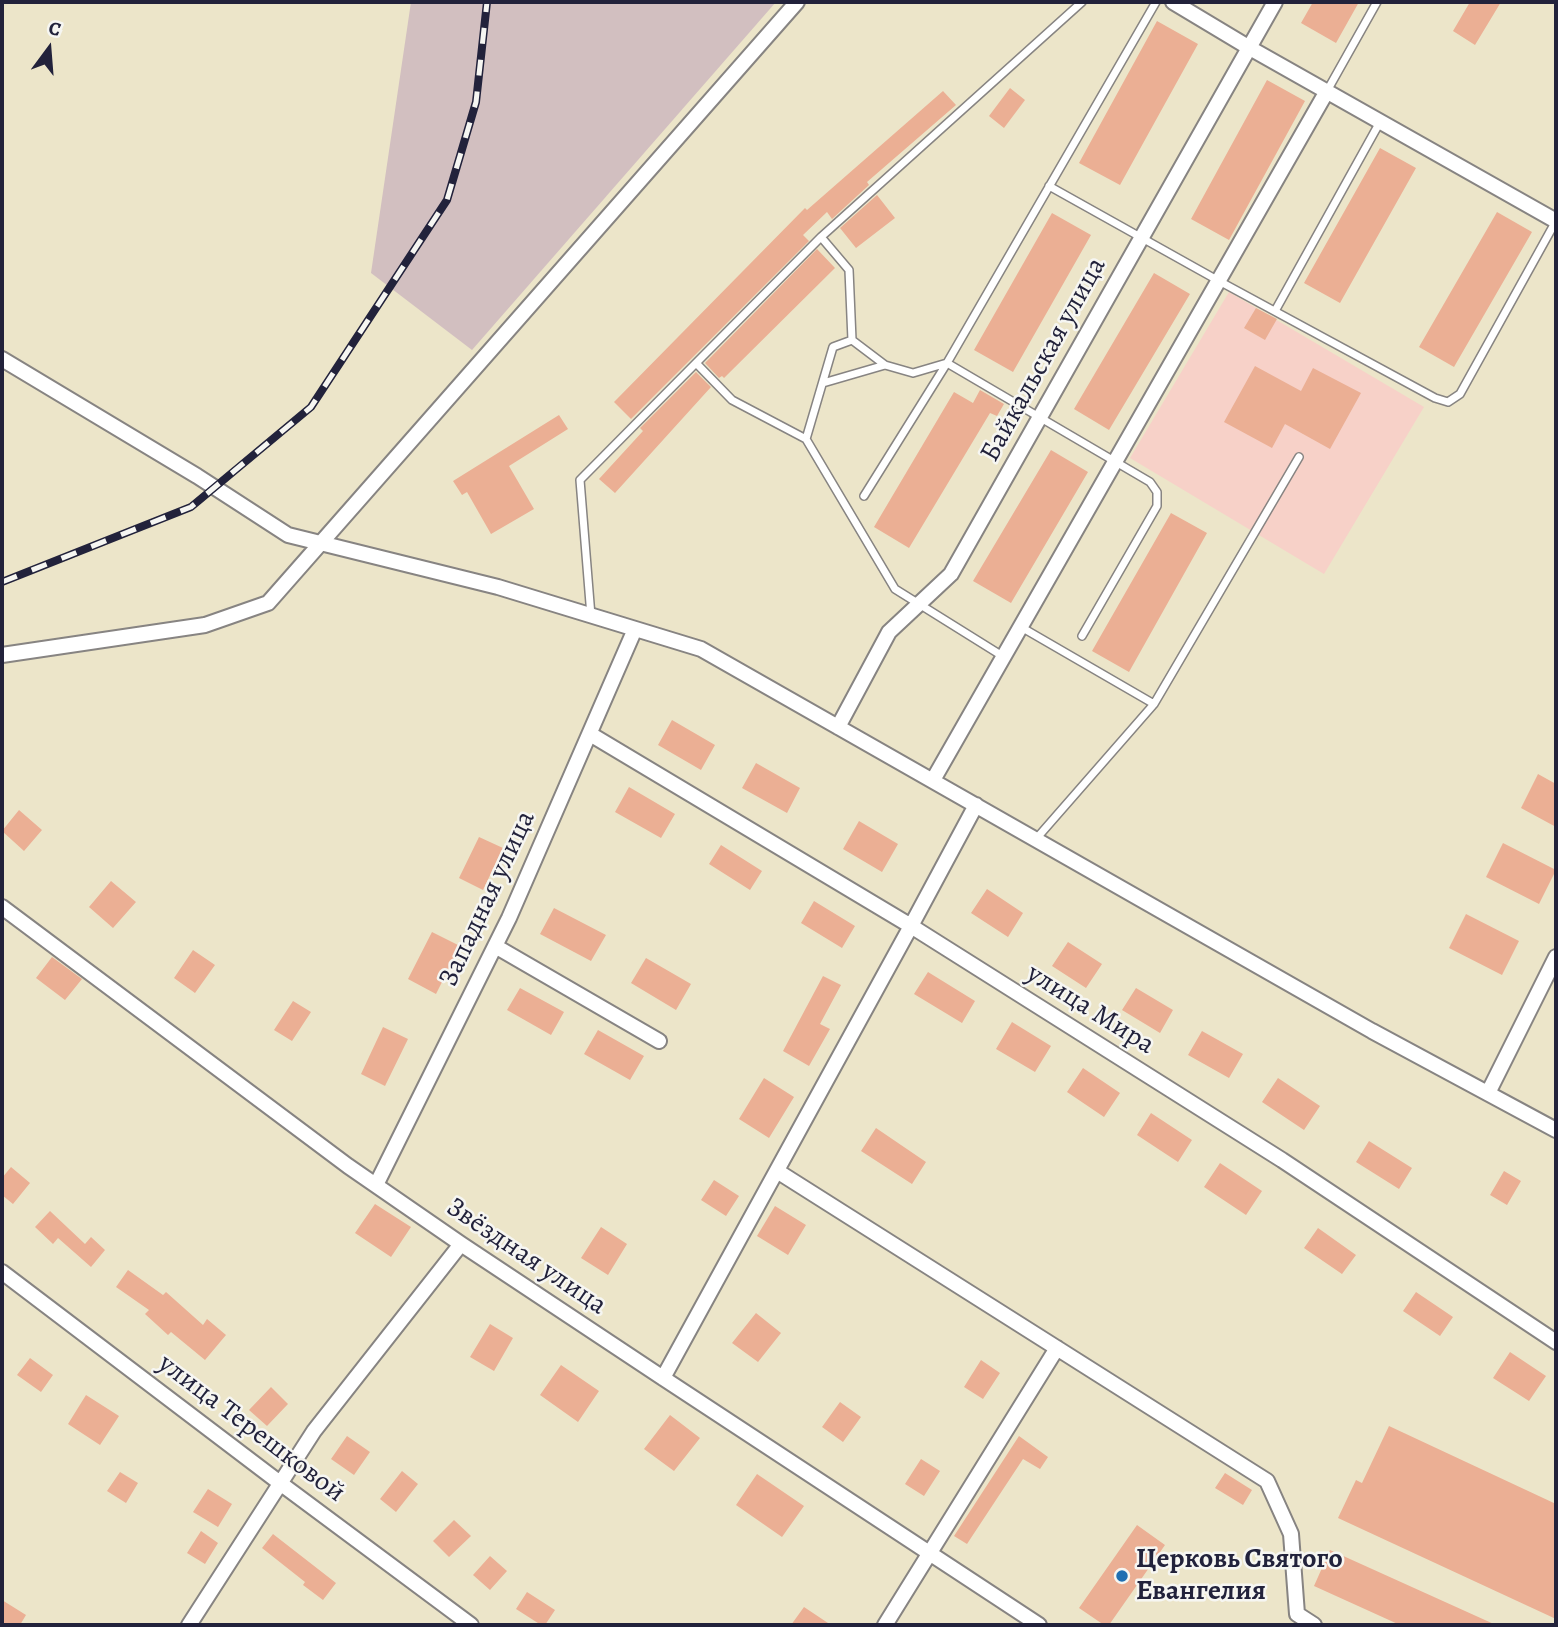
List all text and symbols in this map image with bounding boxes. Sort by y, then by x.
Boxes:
north arrow [14,14,84,84]
text: С [46,15,64,43]
street label: Байкальская улица [974,252,1114,468]
street label: Западная улица [433,806,543,992]
street label: улица Мира [1020,957,1160,1063]
street label: Звёздная улица [439,1191,613,1323]
street label: улица Терешковой [151,1348,351,1510]
place label: Церковь Святого Евангелия [1136,1543,1343,1609]
marker: Церковь Святого Евангелия [1114,1568,1130,1584]

